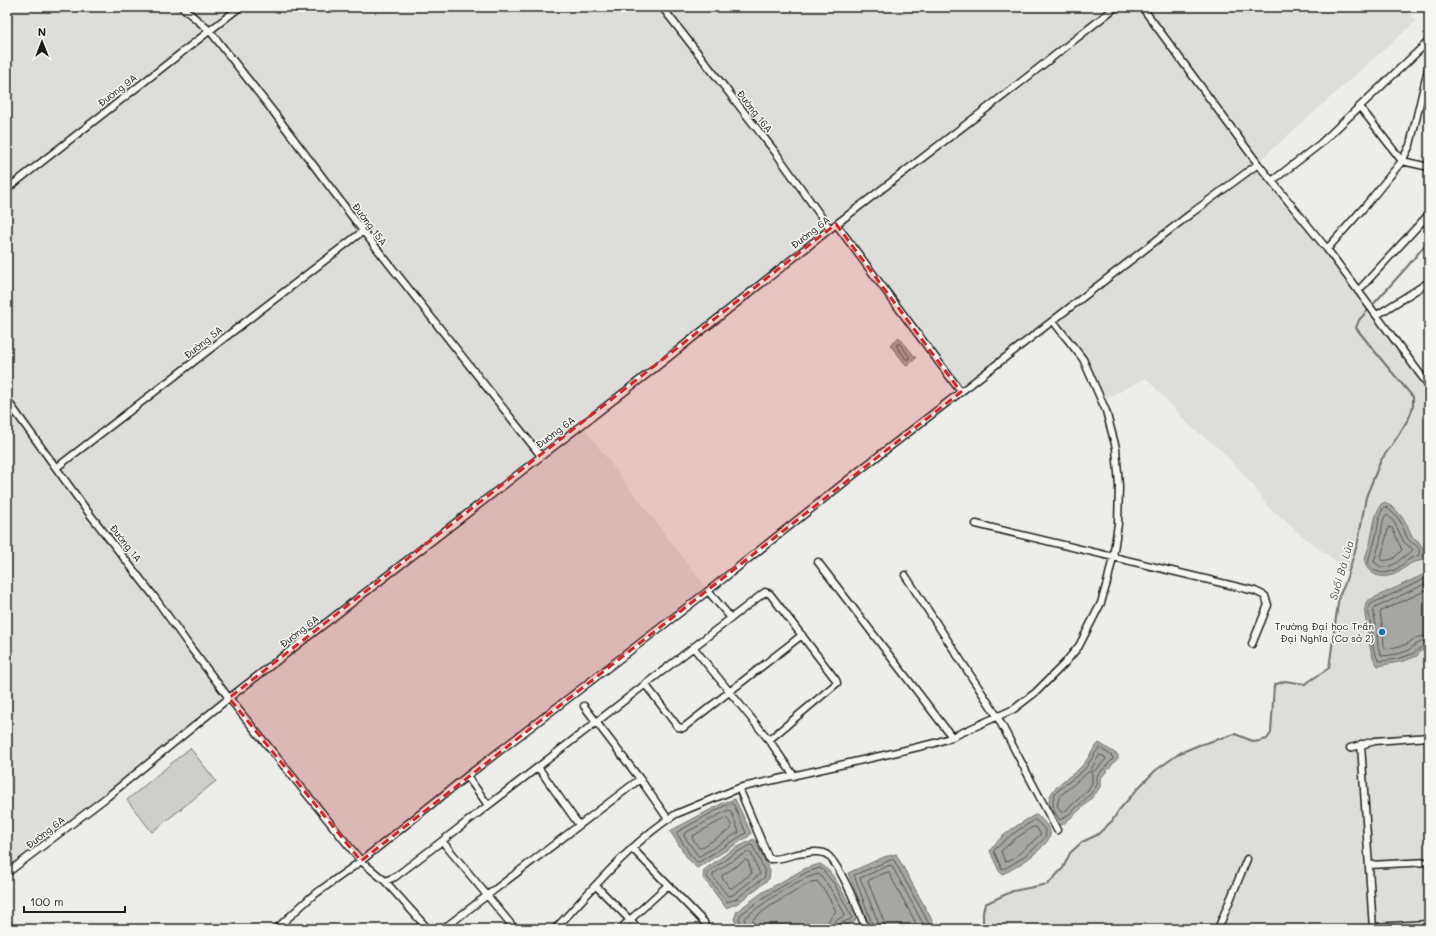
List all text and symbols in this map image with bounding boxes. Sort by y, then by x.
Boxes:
north arrow [22,22,62,62]
text: N [38,24,46,39]
street label: Đường 9A [95,70,139,110]
street label: Đường 16A [734,87,776,135]
street label: Đường 15A [349,200,391,248]
street label: Đường 6A [788,212,833,252]
street label: Đường 5A [181,322,225,362]
street label: Đường 6A [532,412,578,451]
street label: Đường 1A [107,521,145,565]
water label: Suối Bà Lúa [1325,538,1357,602]
street label: Đường 6A [277,611,322,651]
place label: Trường Đại học Trần Đại Nghĩa (Cơ sở 2) [1275,619,1374,645]
marker: Trường Đại học Trần Đại Nghĩa (Cơ sở 2) [1377,627,1387,637]
street label: Đường 6A [23,812,68,852]
scale bar [24,888,125,914]
text: 100 m [30,893,64,909]

